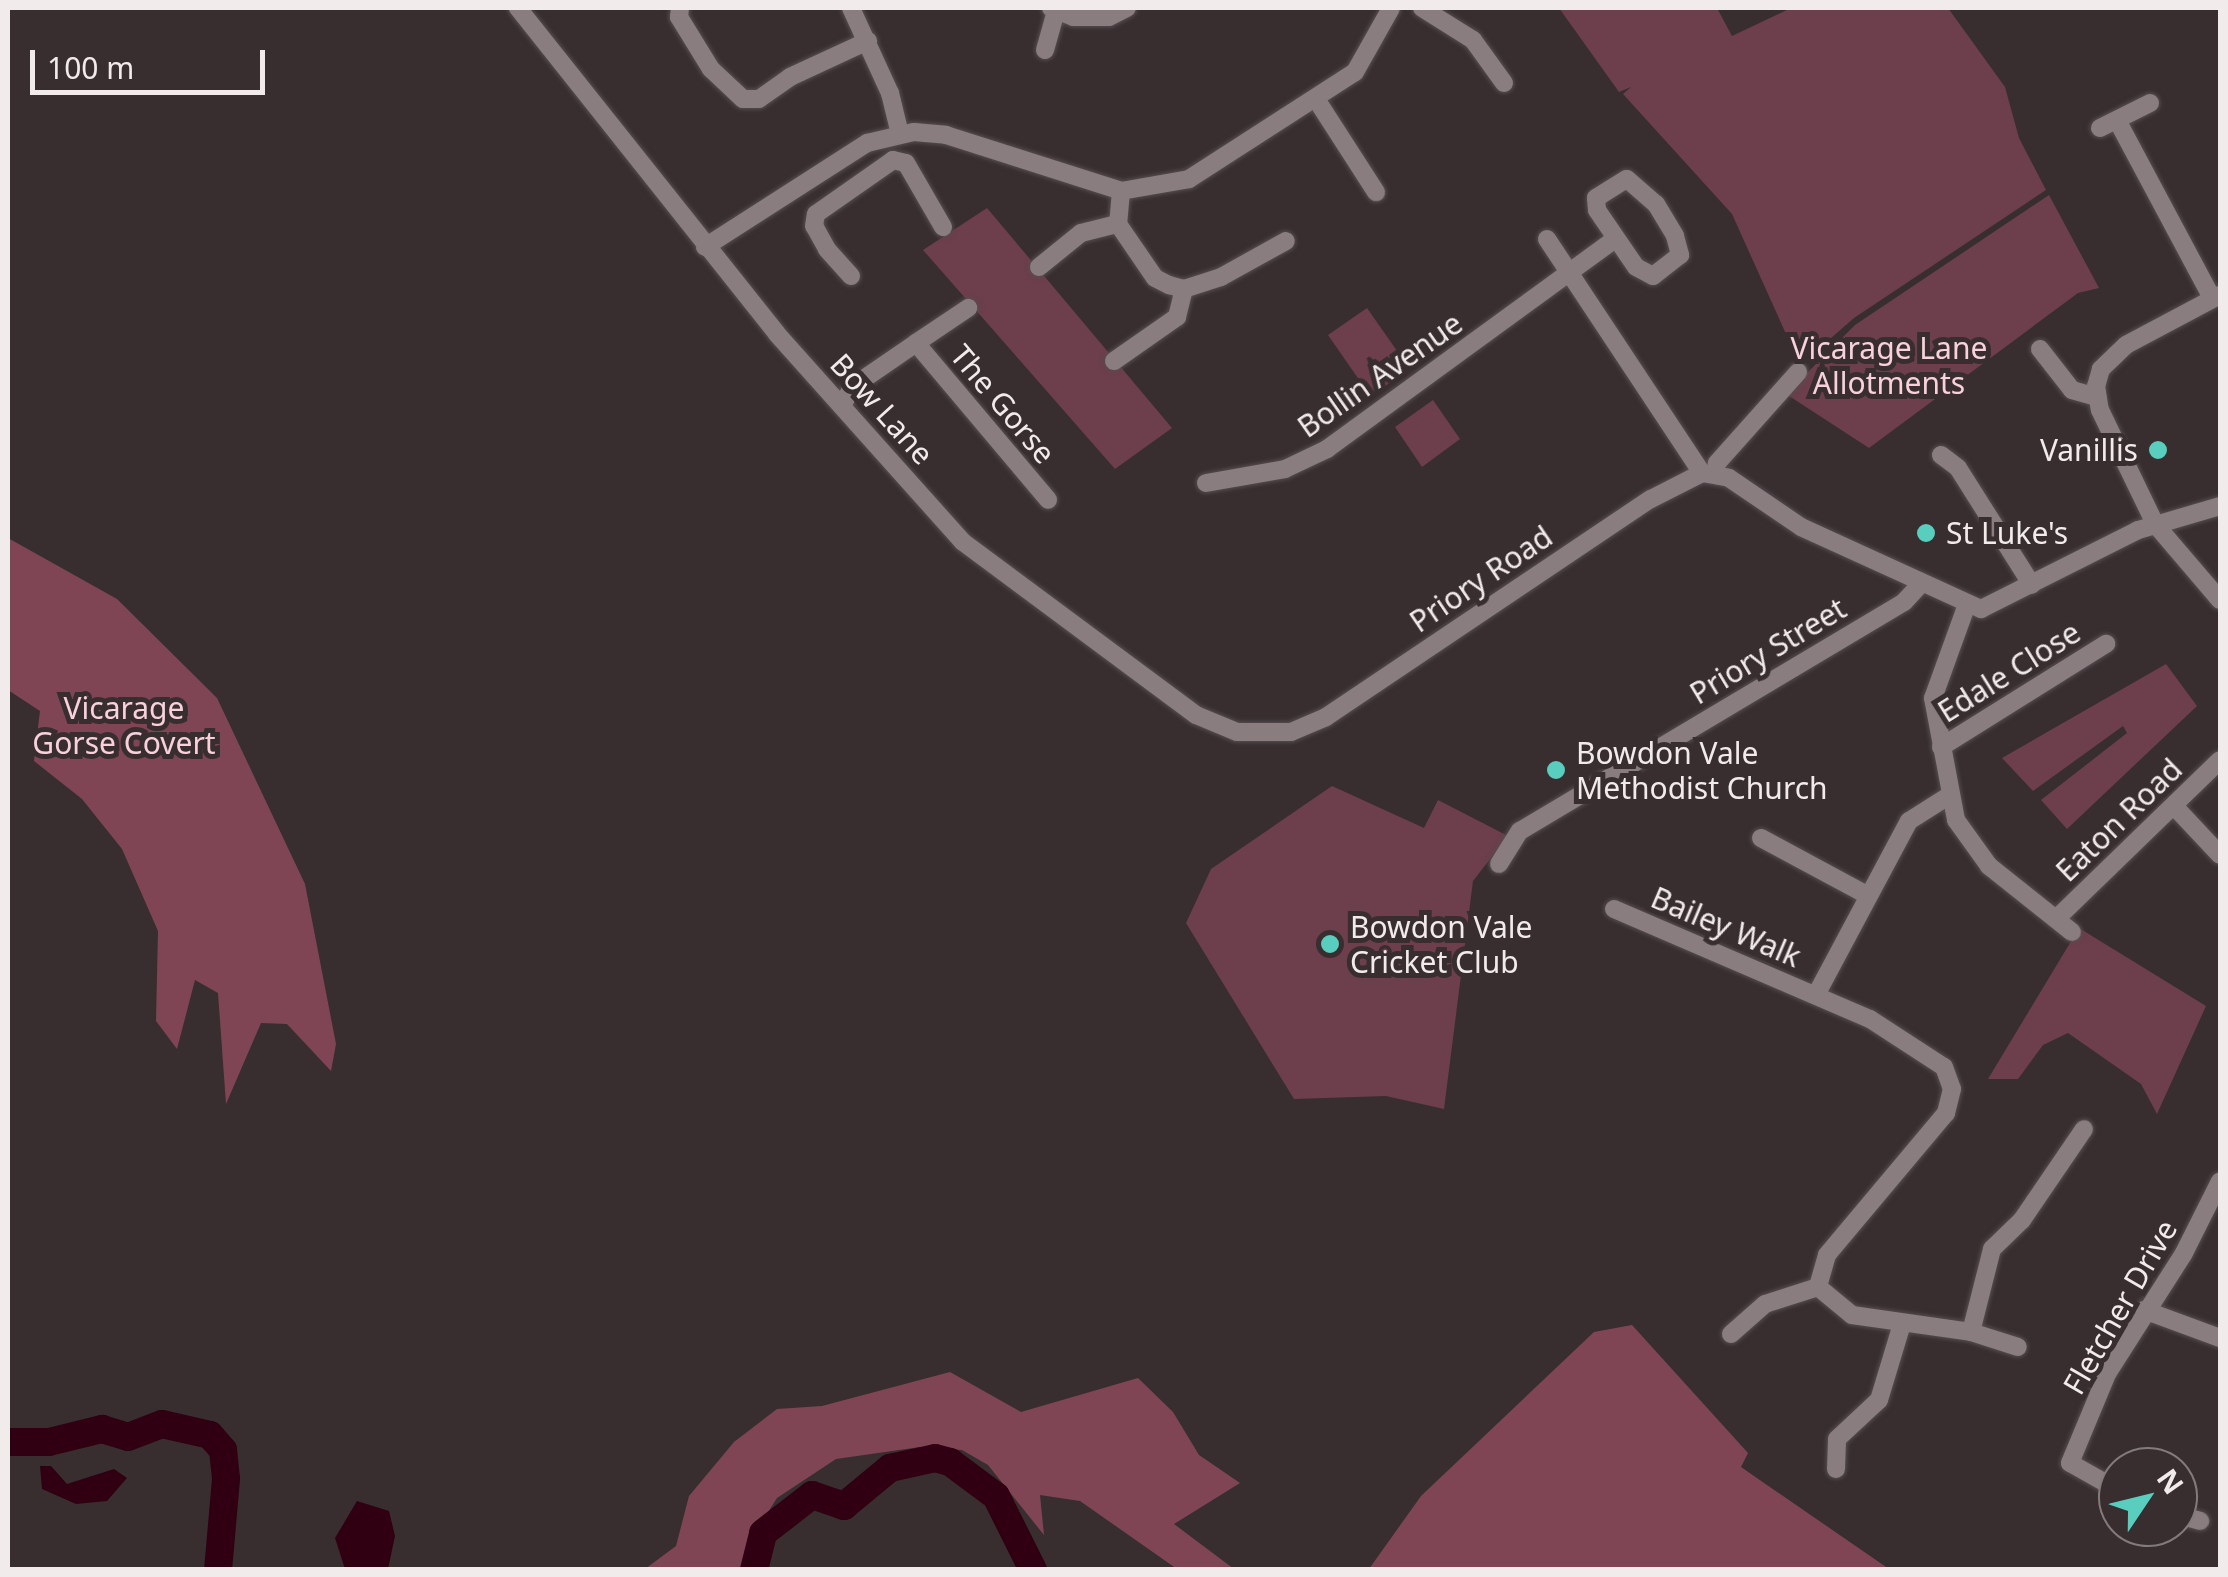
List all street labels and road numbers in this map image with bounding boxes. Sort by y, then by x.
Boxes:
street label: Bollin Avenue [1291,305,1469,445]
street label: The Gorse [943,337,1063,471]
street label: Bow Lane [823,346,941,472]
street label: Priory Road [1403,518,1559,640]
street label: Priory Street [1683,590,1853,712]
street label: Edale Close [1931,614,2087,730]
street label: Eaton Road [2049,751,2189,889]
street label: Bailey Walk [1646,879,1806,975]
street label: Fletcher Drive [2056,1213,2184,1401]

